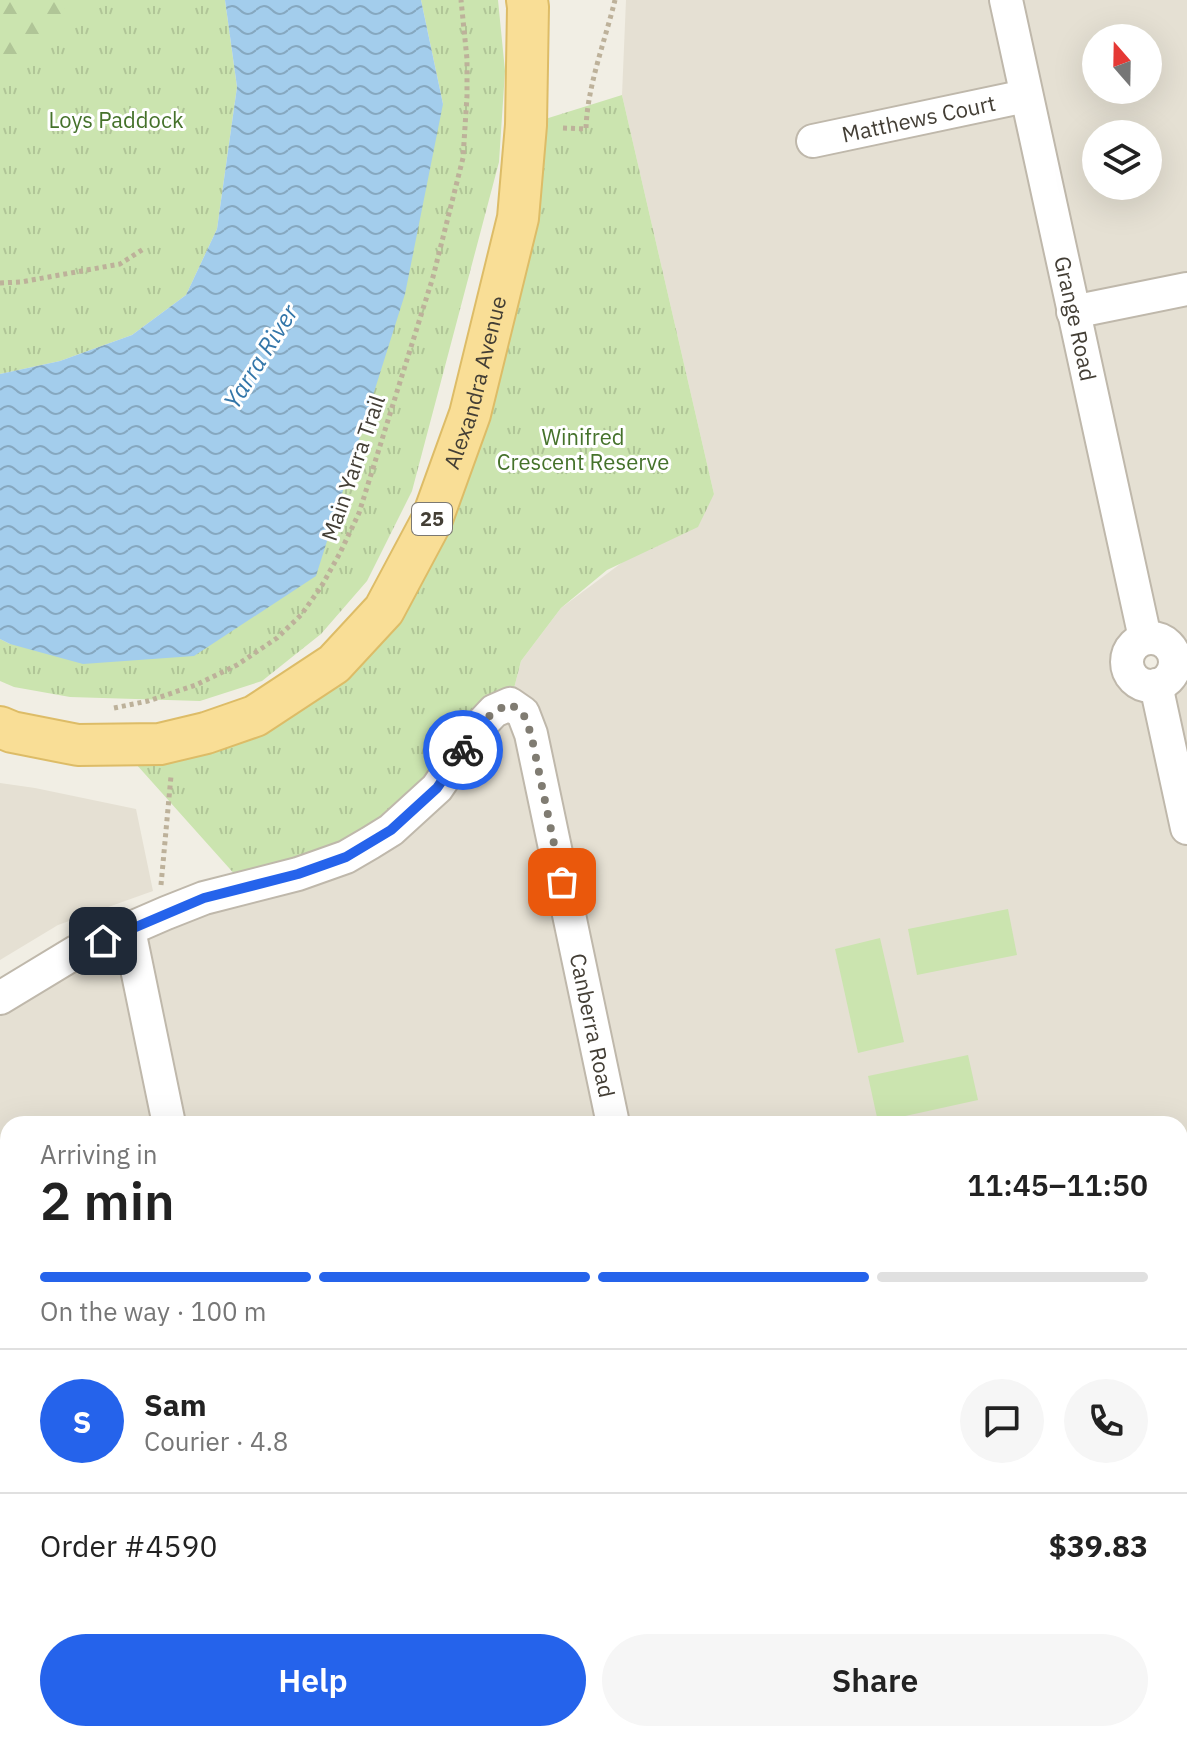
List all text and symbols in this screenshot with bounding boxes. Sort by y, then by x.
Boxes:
north arrow [1082,24,1162,104]
map controls [1082,24,1162,200]
street label: Matthews Court [839,88,998,149]
park label: Loys Paddock [48,105,184,134]
button: layers [1082,120,1162,200]
street label: Grange Road [1048,253,1104,384]
street label: Alexandra Avenue [436,293,512,473]
water label: Yarra River [216,297,305,415]
street label: Main Yarra Trail [314,391,391,545]
park label: Winifred Crescent Reserve [497,422,669,476]
road number: 25 [412,503,452,535]
courier [423,710,503,790]
icon: bike [441,728,485,772]
pin [528,848,596,916]
icon: bag [540,860,584,904]
pin [69,907,137,975]
icon: home [81,919,125,963]
street label: Canberra Road [564,951,622,1100]
text: Arriving in [40,1137,157,1171]
text: 11:45–11:50 [967,1165,1148,1204]
text: 2 min [40,1167,175,1234]
text: On the way · 100 m [40,1294,266,1328]
button: chat [960,1379,1044,1463]
button: phone [1064,1379,1148,1463]
text: Sam [144,1385,207,1424]
text: S [73,1402,91,1441]
text: Courier · 4.8 [144,1424,288,1458]
text: Order #4590 [40,1526,217,1565]
text: $39.83 [1049,1526,1148,1565]
button: Help [40,1634,586,1726]
button: Share [602,1634,1148,1726]

